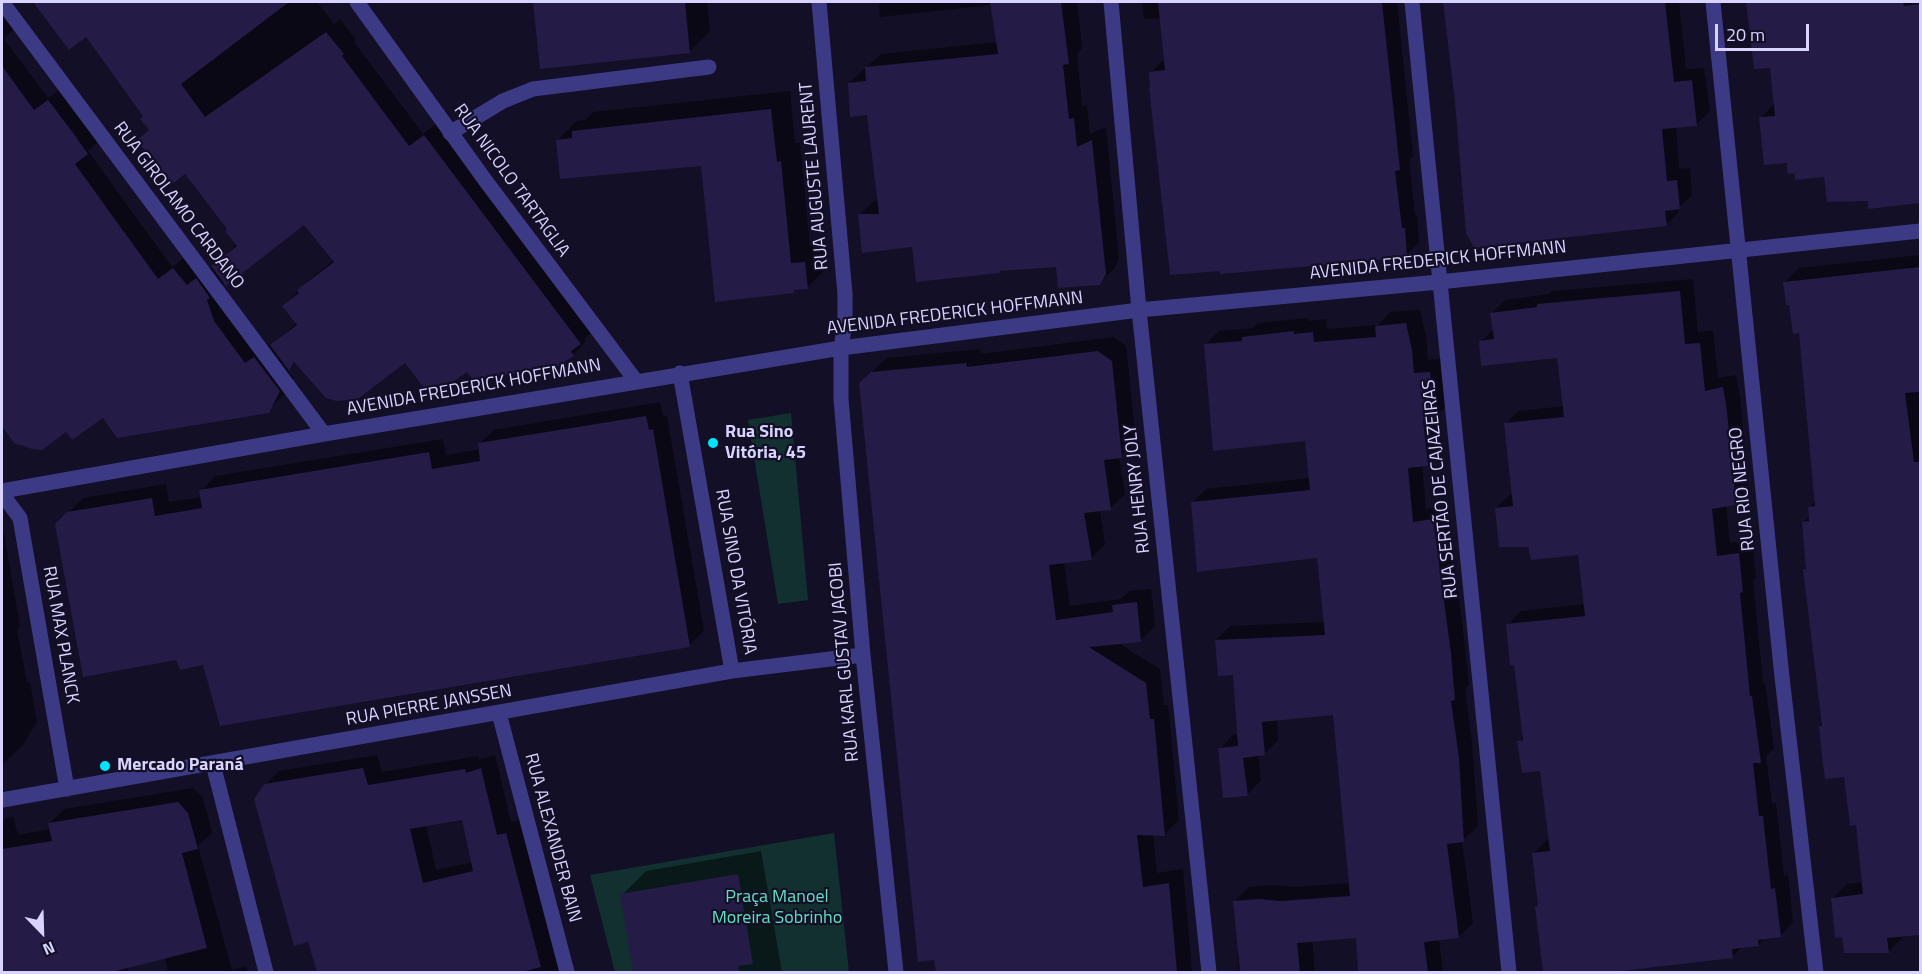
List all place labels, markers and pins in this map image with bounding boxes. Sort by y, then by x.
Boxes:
place label: Rua Sino Vitória, 45 [725,422,806,464]
marker: Rua Sino Vitória, 45 [706,436,720,450]
place label: Mercado Paraná [117,755,244,777]
marker: Mercado Paraná [98,759,112,773]

